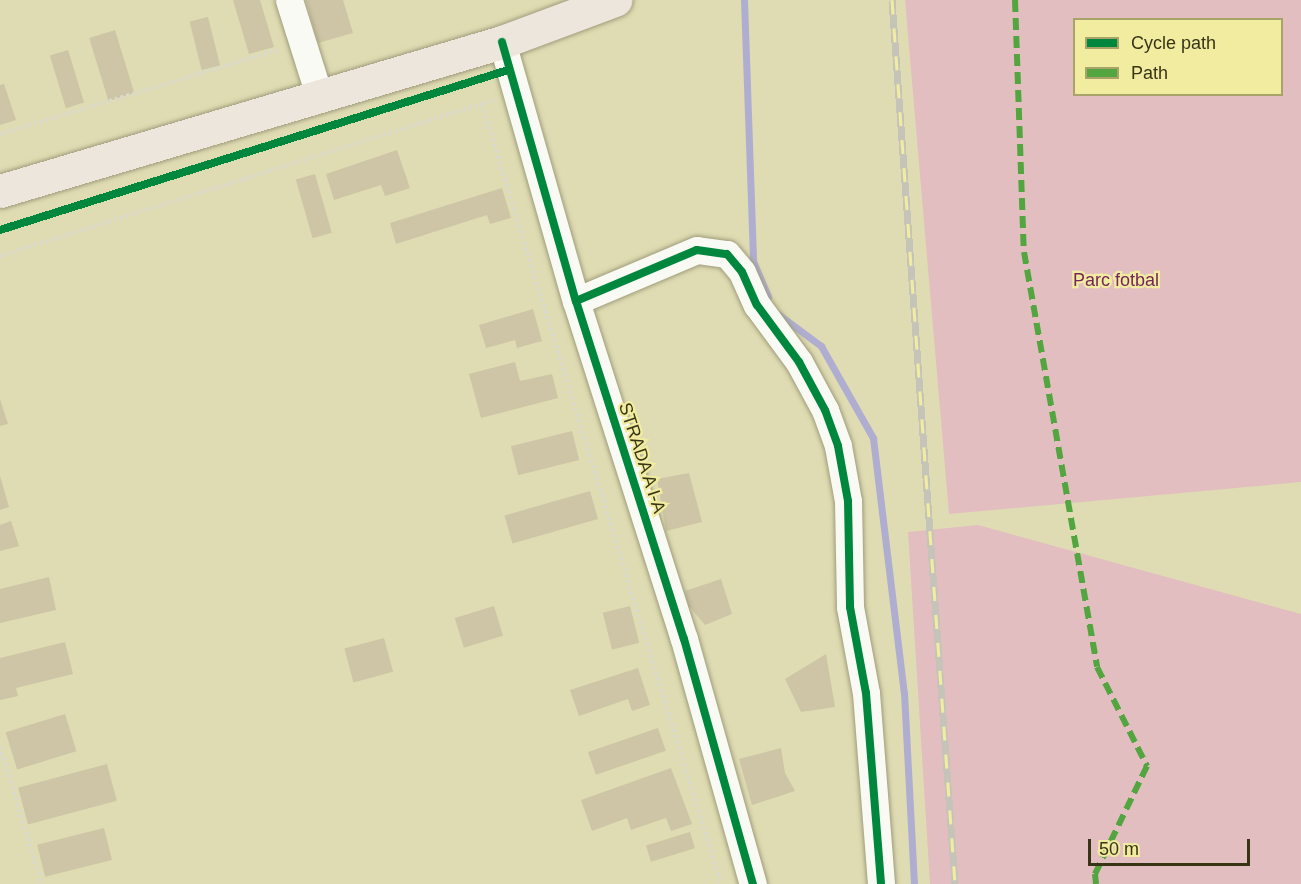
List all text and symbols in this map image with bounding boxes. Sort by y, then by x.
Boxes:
legend [1073,18,1283,96]
text: Cycle path [1131,33,1216,53]
text: Path [1131,63,1168,83]
park label: Parc fotbal [1073,269,1159,291]
street label: STRADA A I-A [613,399,671,517]
scale bar [1091,827,1253,865]
text: 50 m [1099,839,1139,859]

